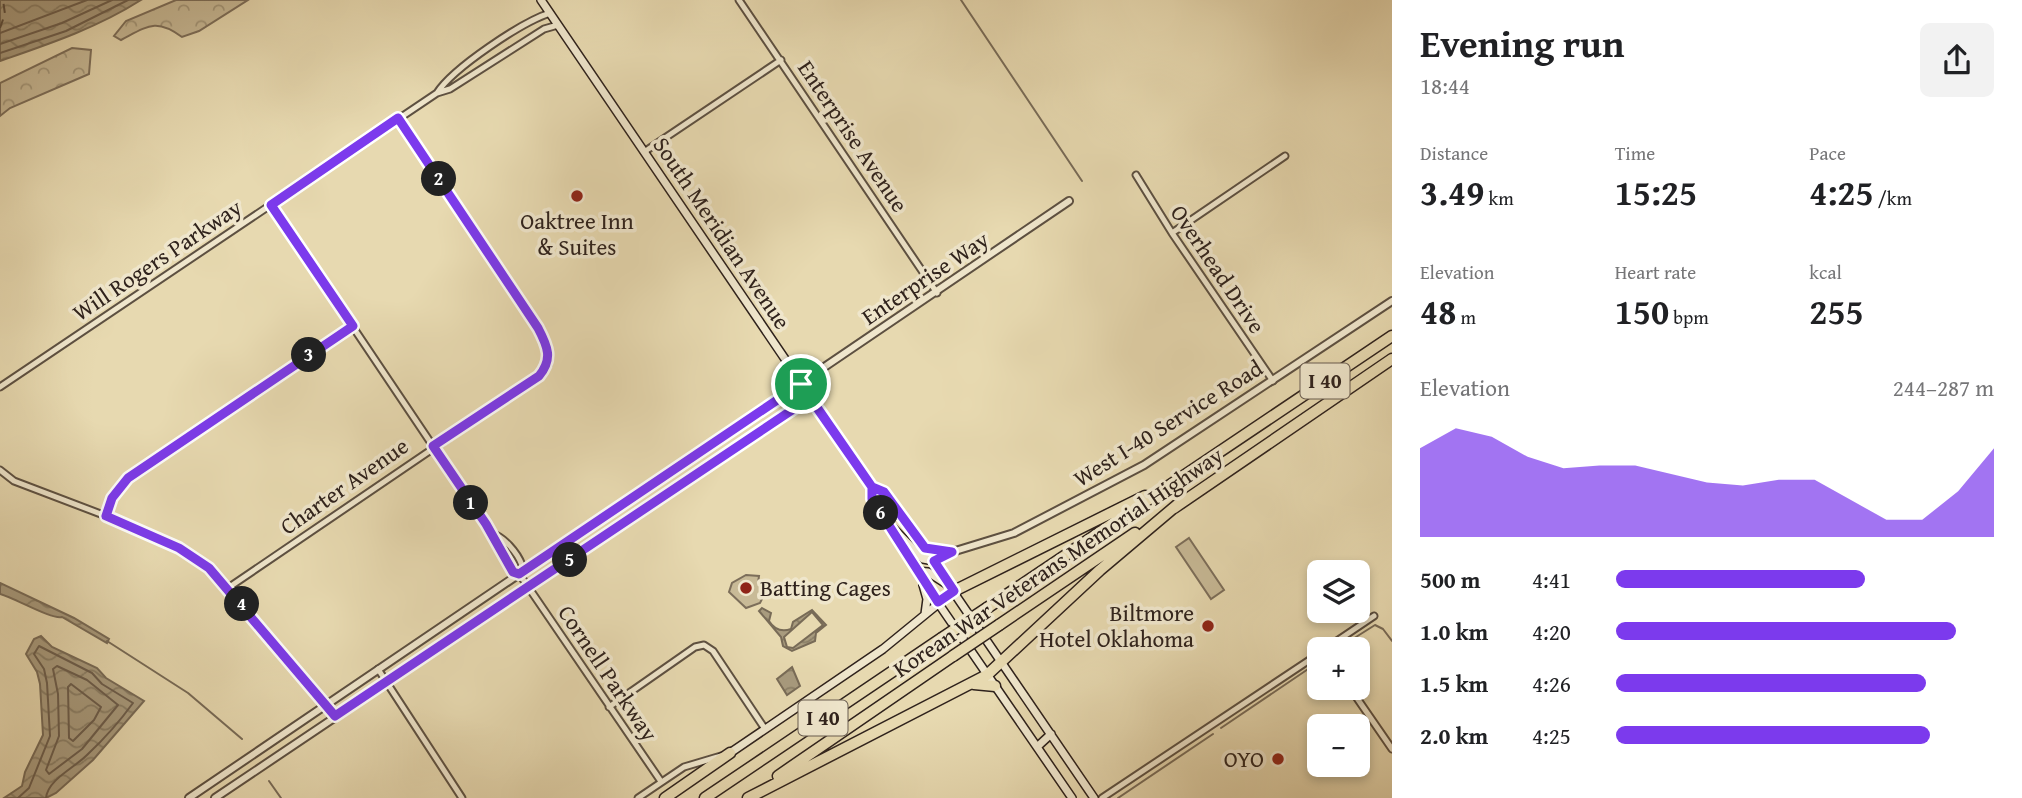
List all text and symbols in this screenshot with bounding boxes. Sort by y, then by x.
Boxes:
text: Evening run [1420,15,1624,71]
button: share [1920,23,1994,97]
street label: Enterprise Avenue [790,53,917,218]
text: 18:44 [1420,69,1470,102]
street label: South Meridian Avenue [646,130,799,335]
text: Distance [1420,139,1488,167]
text: Time [1615,139,1655,167]
text: Pace [1809,139,1846,167]
pin: 2 [422,162,457,196]
text: 2 [434,164,443,192]
text: 3.49 [1420,167,1484,218]
text: 15:25 [1615,167,1697,218]
text: 4:25 [1809,167,1874,218]
text: km [1484,184,1514,212]
text: /km [1874,184,1912,212]
marker: Oaktree Inn & Suites [569,188,585,204]
street label: Will Rogers Parkway [66,190,248,329]
street label: Overhead Drive [1163,198,1274,340]
place label: Oaktree Inn & Suites [520,204,634,263]
street label: Enterprise Way [854,222,995,332]
text: Elevation [1420,258,1494,286]
text: Heart rate [1615,258,1696,286]
text: kcal [1809,258,1842,286]
text: 48 [1420,286,1456,337]
text: 150 [1615,286,1669,337]
text: 255 [1809,286,1864,337]
text: m [1456,303,1476,331]
text: bpm [1669,303,1709,331]
pin: 3 [292,338,326,372]
text: 3 [304,340,313,368]
street label: West I-40 Service Road [1067,351,1269,494]
pin [771,354,831,414]
road number: I 40 [1300,364,1350,398]
icon: arrive [782,365,820,403]
text: Elevation [1420,371,1510,404]
text: 244–287 m [1893,371,1994,404]
street label: Charter Avenue [273,429,415,542]
street label: Korean War Veterans Memorial Highway [886,438,1230,685]
pin: 1 [454,486,489,520]
text: 1 [466,488,475,516]
pin: 6 [864,496,898,530]
text: 6 [876,498,885,526]
pin: 5 [552,542,588,578]
text: 5 [565,545,574,573]
map controls [1307,560,1370,777]
button: layers [1307,560,1370,623]
text: 500 m [1420,563,1481,596]
text: 4:41 [1532,563,1571,596]
place label: Batting Cages [760,571,891,604]
marker: Batting Cages [738,580,754,596]
pin: 4 [224,586,260,622]
text: 4 [237,589,246,617]
place label: Biltmore Hotel Oklahoma [1039,596,1194,655]
street label: Cornell Parkway [551,598,667,748]
text: 1.0 km [1420,615,1488,648]
text: 4:20 [1532,615,1571,648]
marker: Biltmore Hotel Oklahoma [1200,618,1216,634]
button: + [1307,637,1370,700]
text: 1.5 km [1420,667,1488,700]
text: 4:26 [1532,667,1571,700]
road number: I 40 [798,700,848,736]
button: − [1307,714,1370,777]
text: 2.0 km [1420,719,1488,752]
text: 4:25 [1532,719,1571,752]
place label: OYO [1224,742,1264,775]
marker: OYO [1270,751,1286,767]

